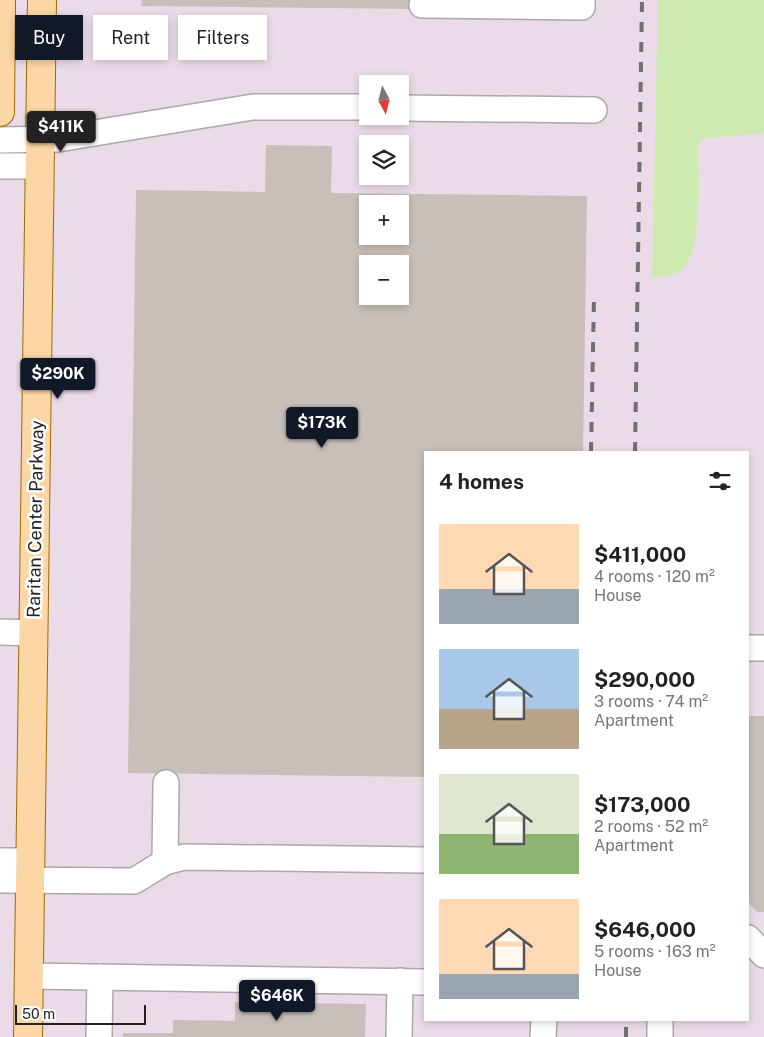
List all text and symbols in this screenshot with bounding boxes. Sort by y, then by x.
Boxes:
chip: Buy [15,15,83,60]
chip: Rent [93,15,168,60]
chip: Filters [178,15,267,60]
north arrow [359,75,409,125]
map controls [359,75,409,305]
pin: $411K [26,110,96,153]
text: $411K [38,117,84,136]
button: layers [359,135,409,185]
button: + [359,195,409,245]
button: − [359,255,409,305]
pin: $290K [23,358,93,400]
text: $290K [31,364,85,383]
pin: $173K [287,406,357,449]
text: $173K [297,413,347,432]
street label: Raritan Center Parkway [23,420,47,618]
icon: filters [706,467,734,495]
text: 4 homes [439,469,524,494]
text: $411,000 [594,542,686,567]
icon: home [479,544,539,604]
text: 4 rooms · 120 m² [594,567,715,586]
text: House [594,586,642,605]
text: $290,000 [594,667,695,692]
icon: home [479,669,539,729]
text: 3 rooms · 74 m² [594,692,708,711]
text: Apartment [594,711,674,730]
text: $173,000 [594,792,690,817]
icon: home [479,794,539,854]
text: 2 rooms · 52 m² [594,817,708,836]
text: Apartment [594,836,674,855]
text: $646,000 [594,917,696,942]
icon: home [479,919,539,979]
text: 5 rooms · 163 m² [594,942,716,961]
text: House [594,961,642,980]
pin: $646K [242,980,312,1022]
text: $646K [250,986,304,1005]
scale bar [15,1002,146,1025]
text: 50 m [22,1006,55,1022]

